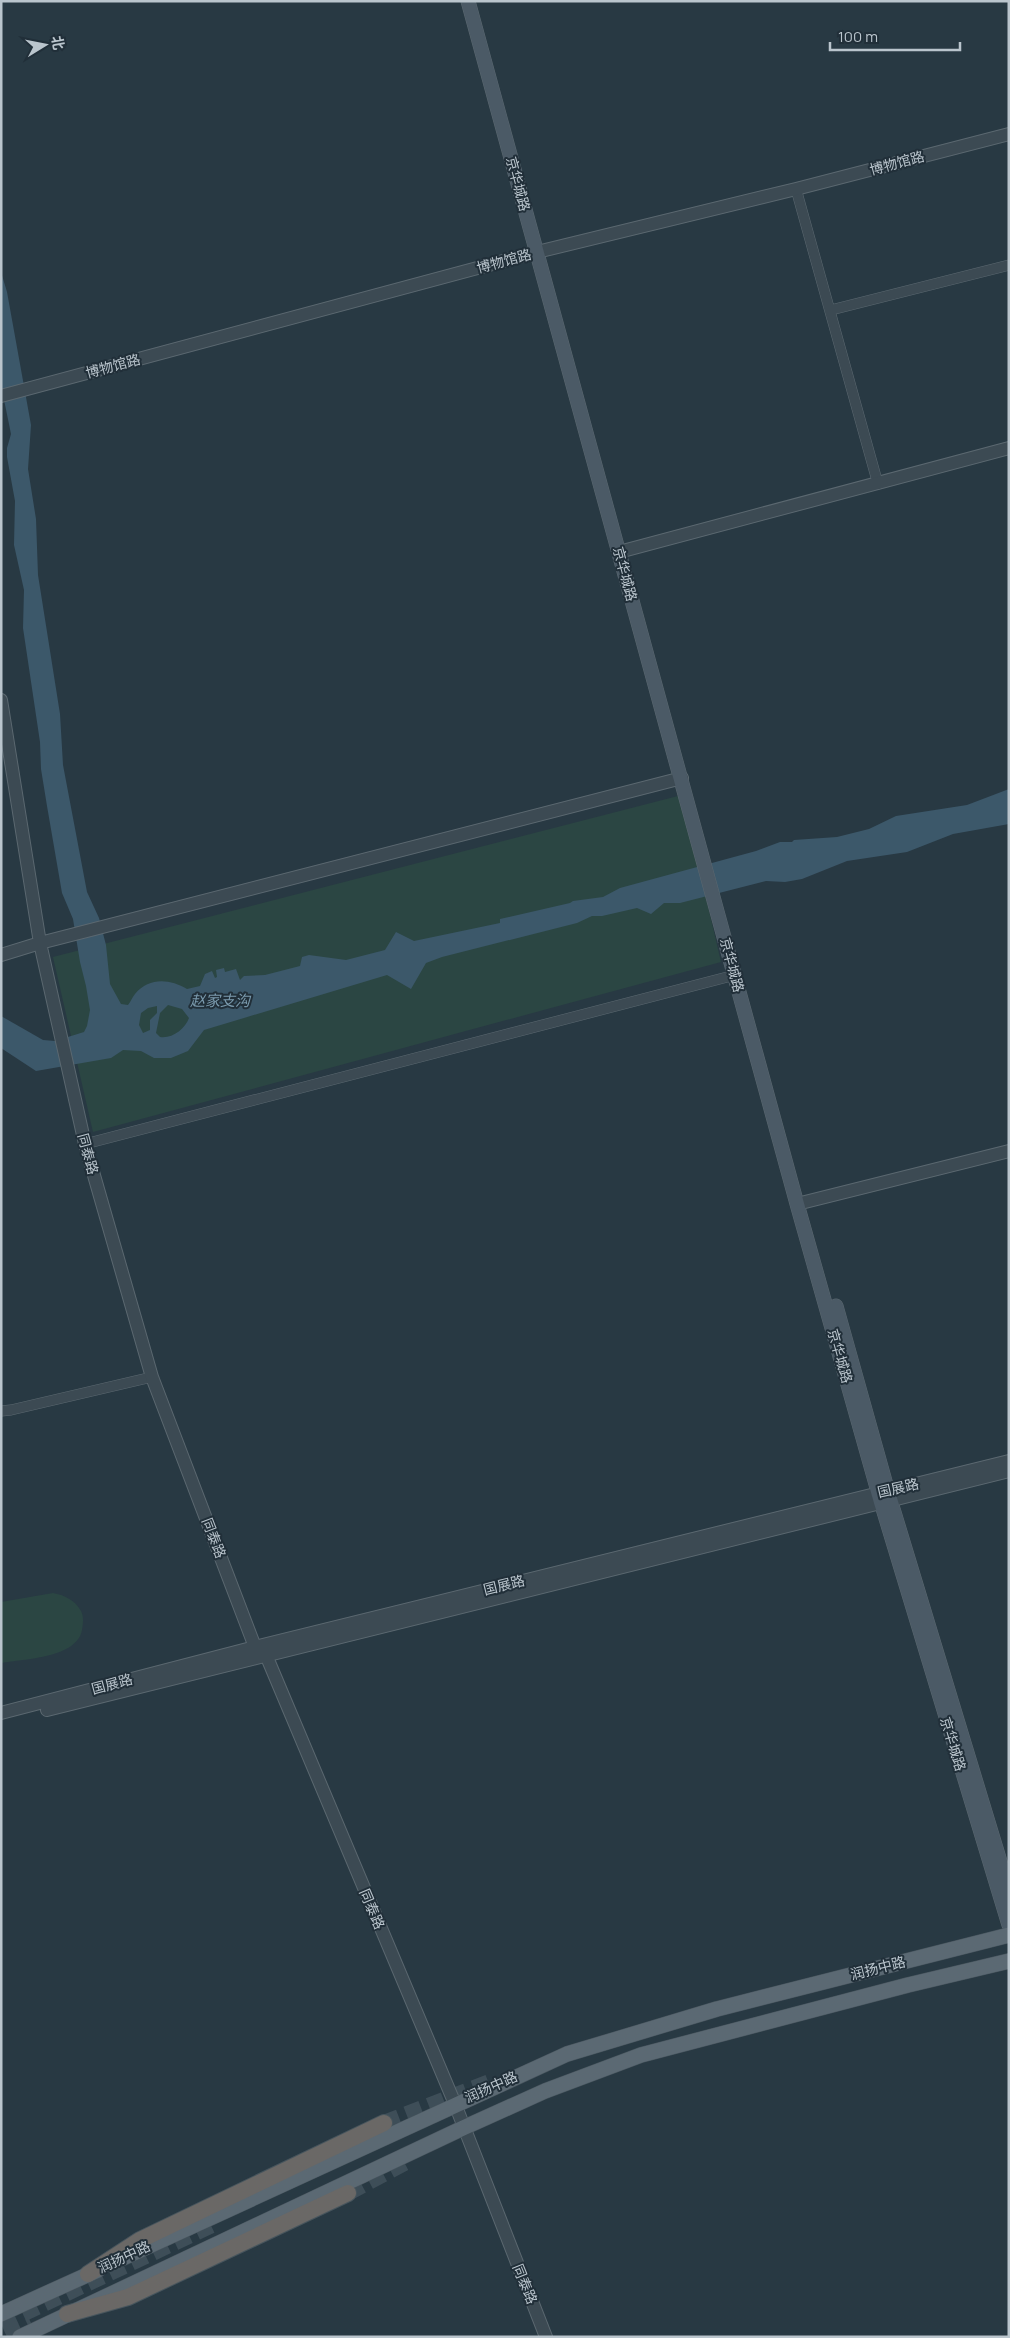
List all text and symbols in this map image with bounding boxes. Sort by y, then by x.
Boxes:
north arrow [20,20,70,70]
scale bar [830,20,960,52]
text: 100 m [838,26,878,47]
text: 北 [48,34,69,51]
street label: 博物馆路 [867,146,926,179]
street label: 京华城路 [502,154,535,213]
street label: 博物馆路 [474,244,533,277]
street label: 博物馆路 [83,349,142,382]
street label: 京华城路 [609,544,642,603]
street label: 京华城路 [716,935,749,994]
water label: 赵家支沟 [190,990,252,1011]
street label: 同泰路 [74,1131,103,1177]
street label: 京华城路 [824,1326,857,1385]
street label: 国展路 [875,1474,920,1501]
street label: 同泰路 [198,1515,231,1561]
street label: 国展路 [481,1570,527,1599]
street label: 国展路 [89,1669,135,1698]
street label: 京华城路 [936,1714,971,1773]
street label: 同泰路 [356,1886,389,1932]
street label: 润扬中路 [848,1952,907,1984]
street label: 润扬中路 [461,2066,520,2107]
street label: 润扬中路 [94,2236,153,2277]
street label: 同泰路 [509,2261,542,2307]

